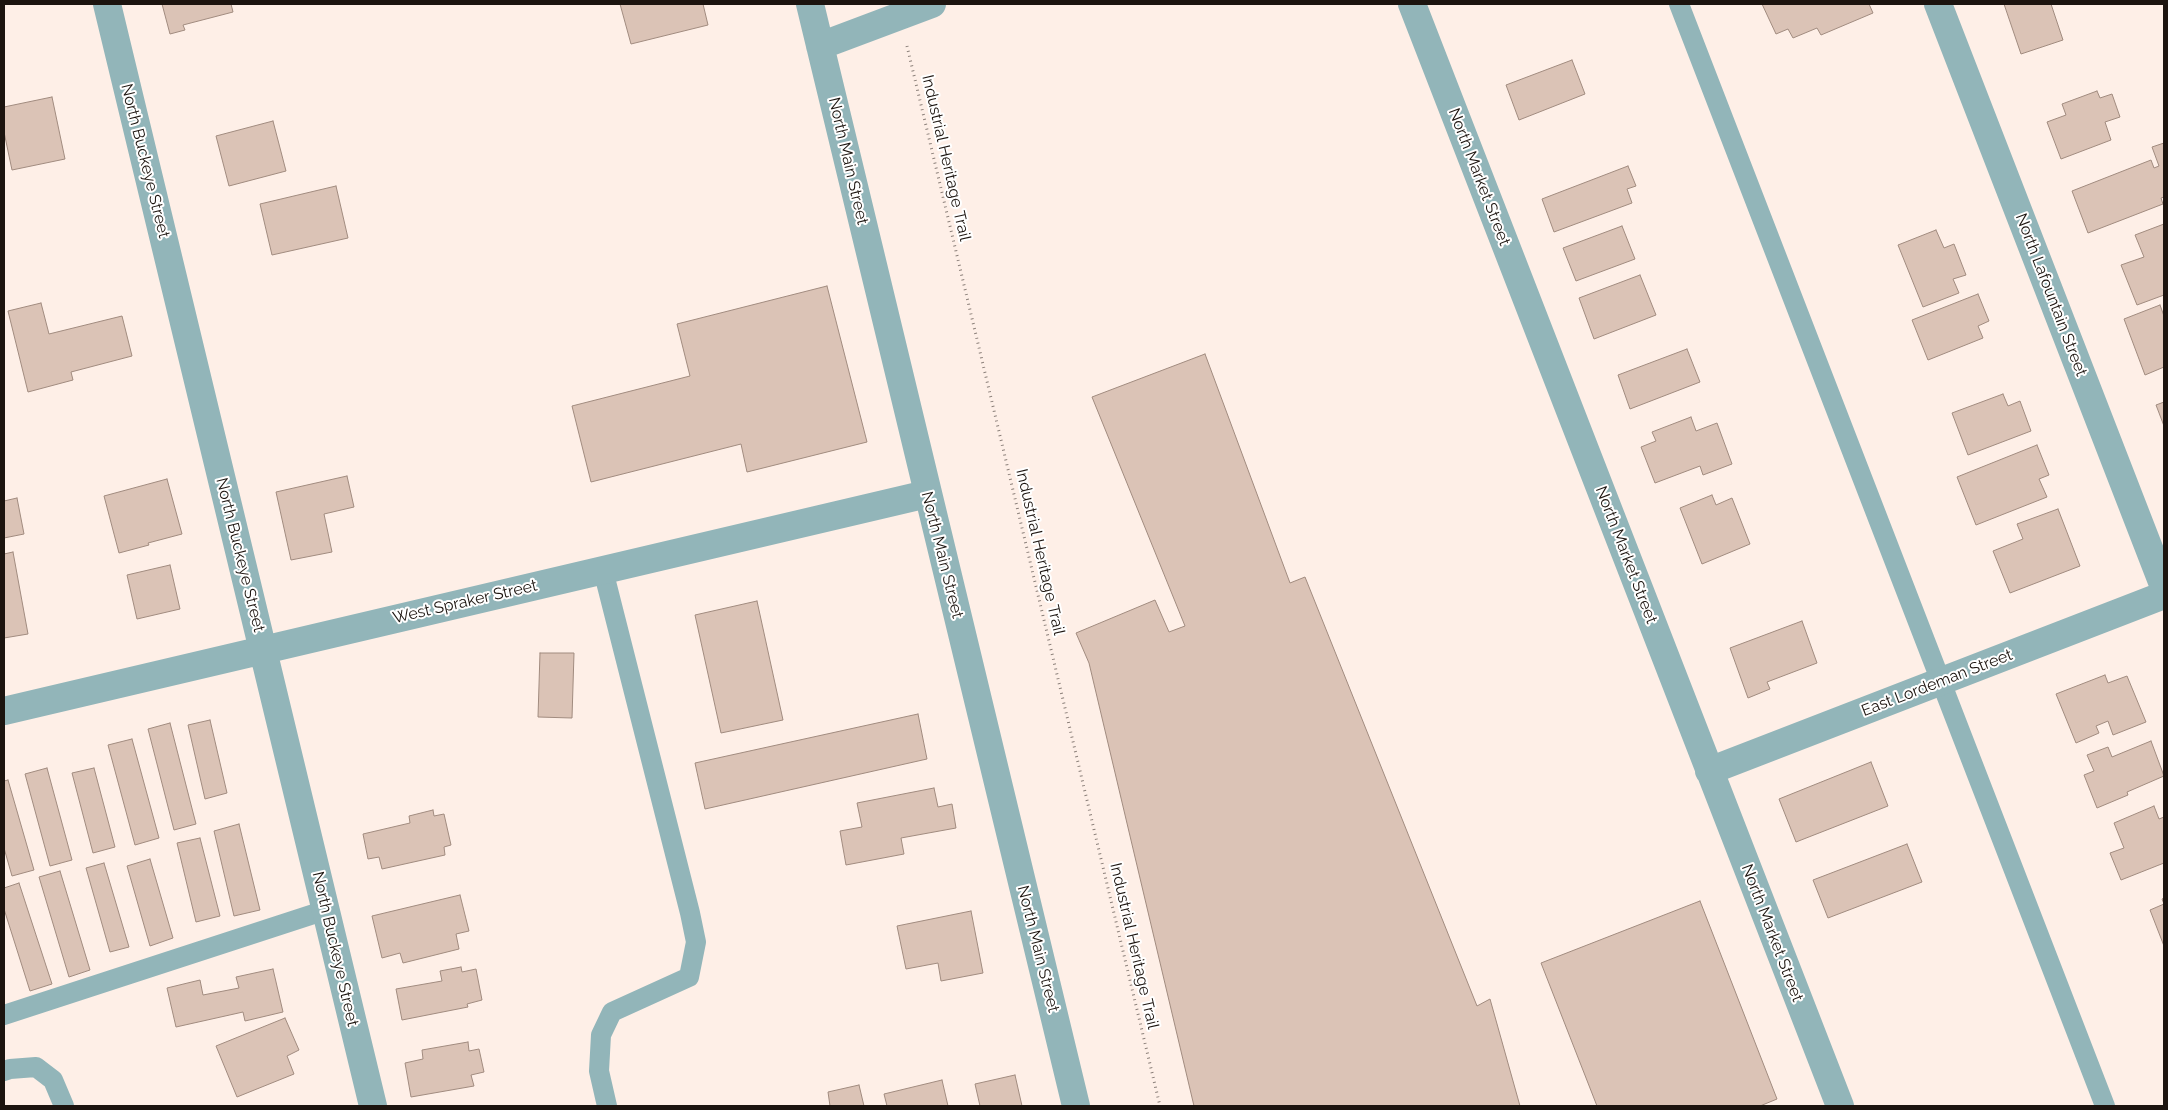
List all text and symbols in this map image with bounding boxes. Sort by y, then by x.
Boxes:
street label: Industrial Heritage Trail [918,73,974,243]
street label: North Buckeye Street [117,82,173,240]
street label: North Main Street [824,95,872,227]
street label: North Market Street [1444,106,1514,248]
street label: North Lafountain Street [2011,211,2091,379]
street label: Industrial Heritage Trail [1012,467,1068,637]
street label: North Buckeye Street [212,476,268,634]
street label: North Market Street [1591,484,1661,626]
street label: North Main Street [917,490,967,620]
street label: West Spraker Street [391,576,539,628]
street label: East Lordeman Street [1859,645,2015,721]
street label: Industrial Heritage Trail [1106,861,1162,1031]
street label: North Market Street [1737,862,1807,1004]
street label: North Buckeye Street [308,870,362,1028]
street label: North Main Street [1013,884,1063,1014]

